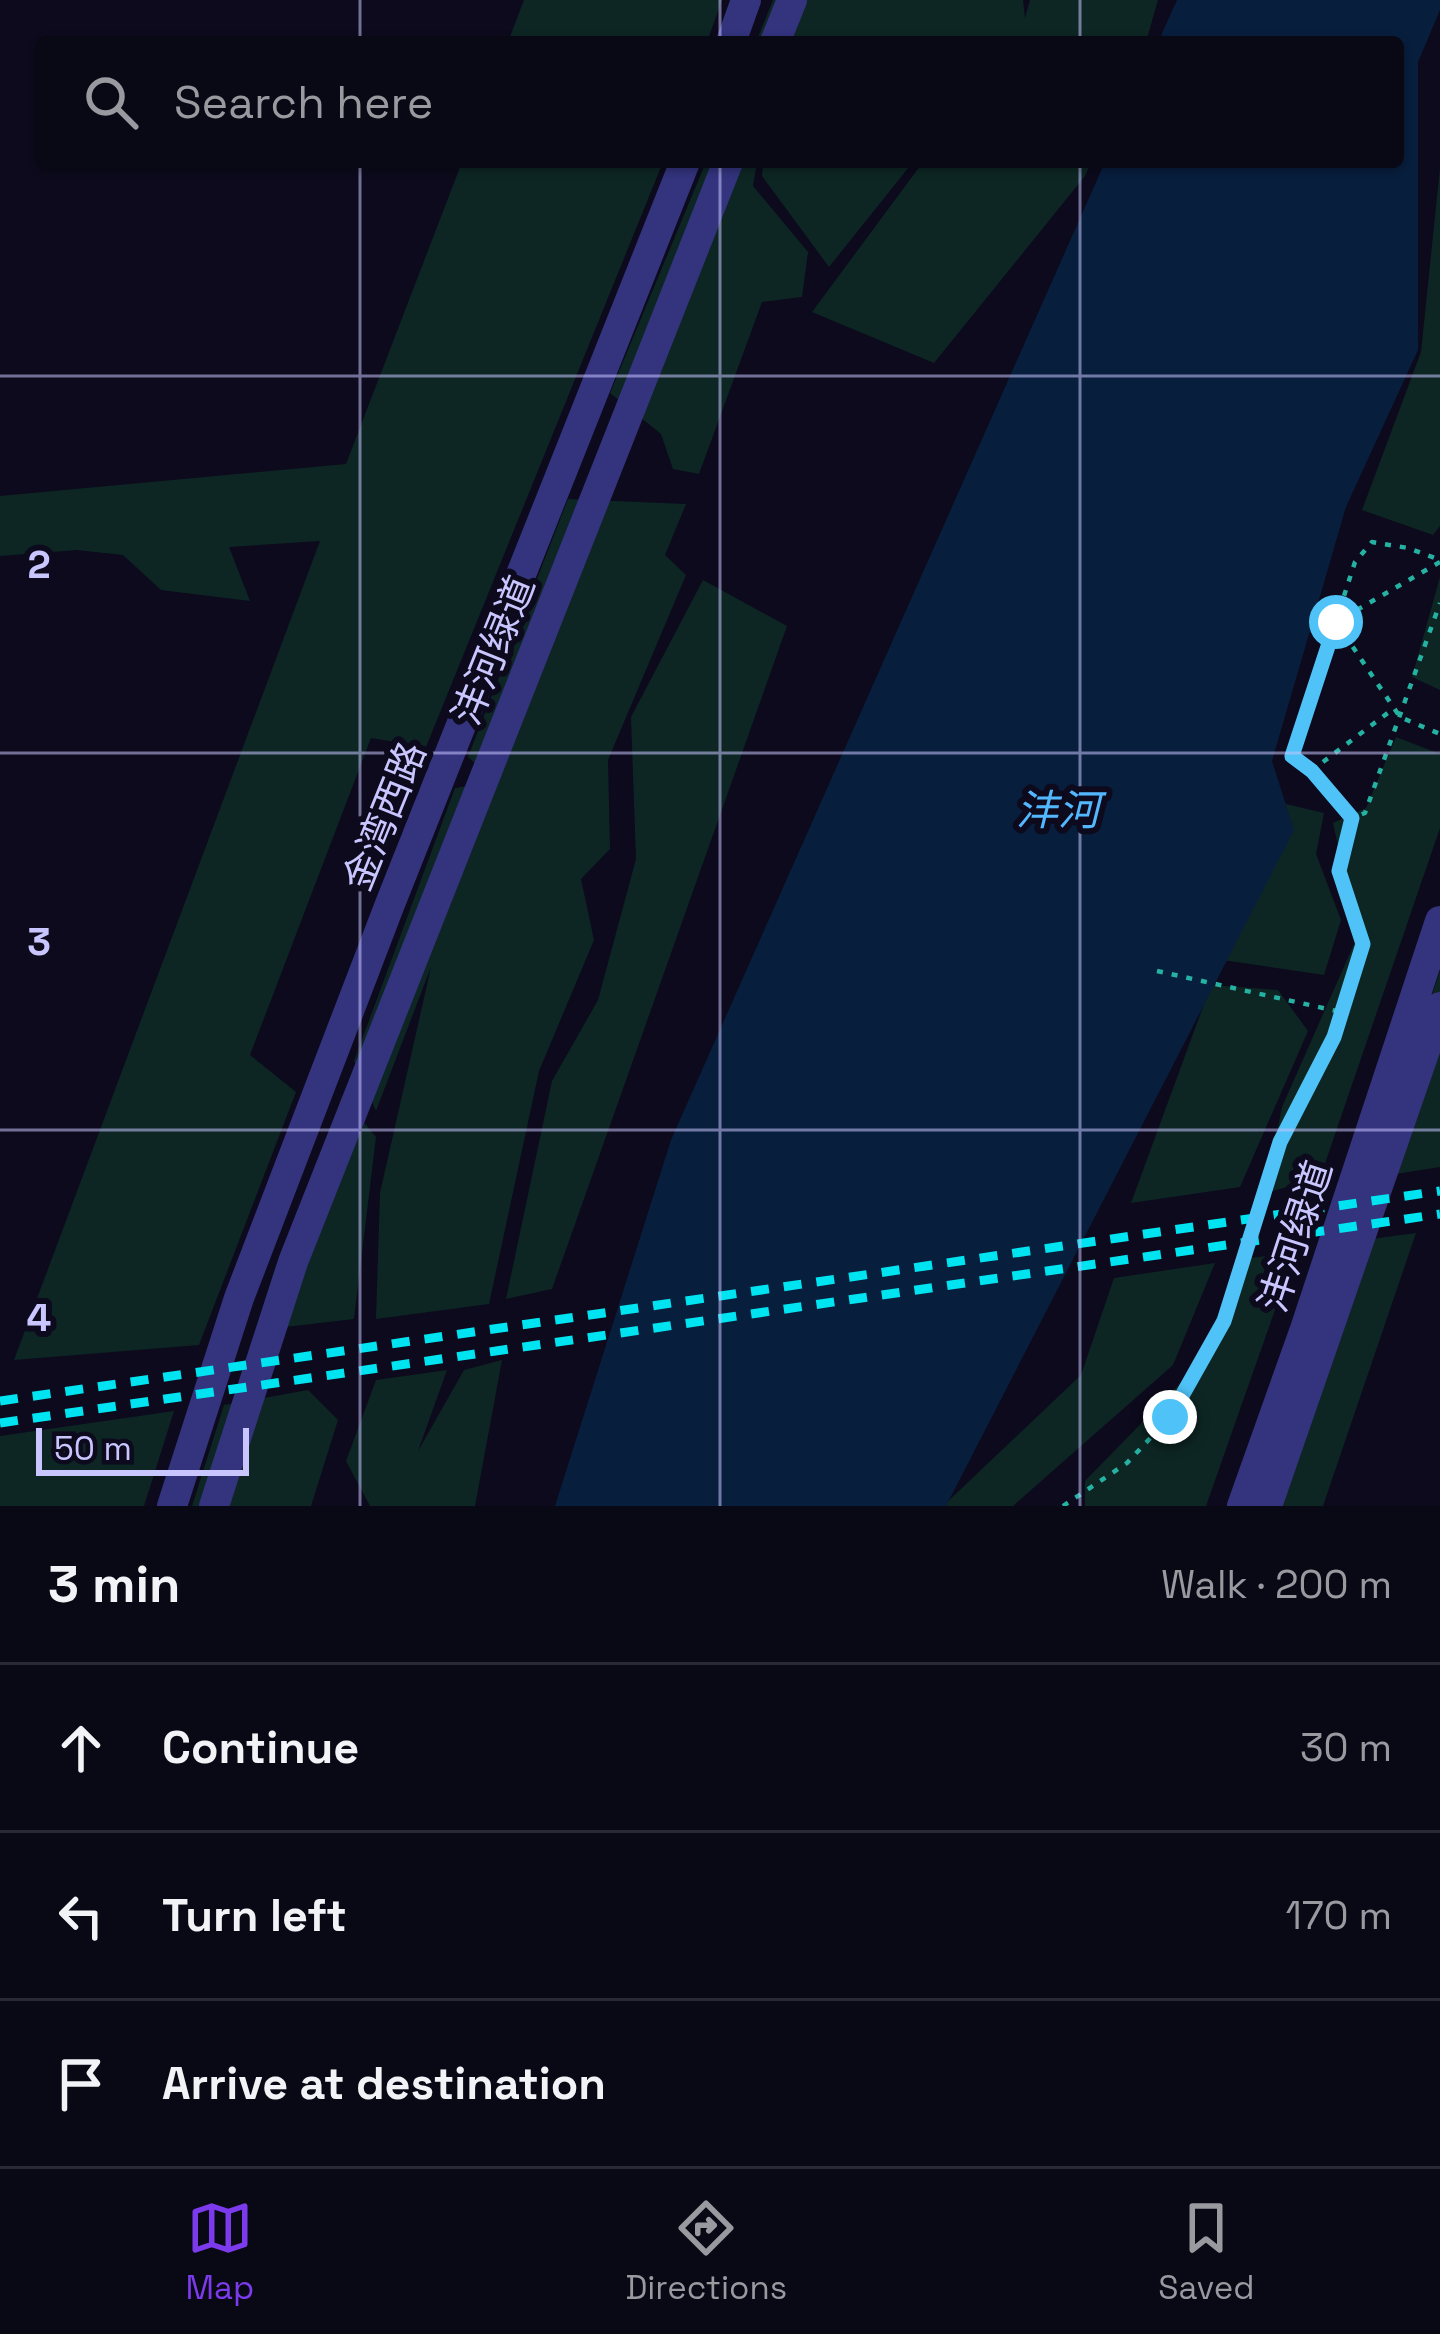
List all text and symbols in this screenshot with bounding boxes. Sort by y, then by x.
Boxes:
search box [36,36,1404,168]
icon: search [78,69,144,135]
text: Search here [174,74,433,131]
text: 2 [27,540,51,589]
street label: 沣河绿道 [442,569,545,732]
route start [1309,595,1363,649]
street label: 金湾西路 [333,735,436,898]
water label: 沣河 [1016,784,1107,837]
text: 3 [27,917,51,966]
street label: 沣河绿道 [1248,1154,1343,1318]
text: 4 [27,1293,51,1342]
route end [1143,1390,1197,1444]
scale bar [36,1422,249,1475]
text: 50 m [54,1428,132,1470]
text: 3 min [48,1552,181,1617]
text: Walk · 200 m [1161,1560,1392,1609]
icon: ahead [48,1715,114,1781]
text: Continue [162,1719,359,1776]
text: 30 m [1300,1723,1392,1772]
icon: left [48,1883,114,1949]
text: Turn left [162,1887,347,1944]
text: 170 m [1285,1891,1392,1940]
icon: arrive [48,2051,114,2117]
text: Arrive at destination [162,2055,606,2112]
tab: Map [186,2195,254,2309]
tab: Directions [625,2195,787,2309]
tab: Saved [1158,2195,1254,2309]

